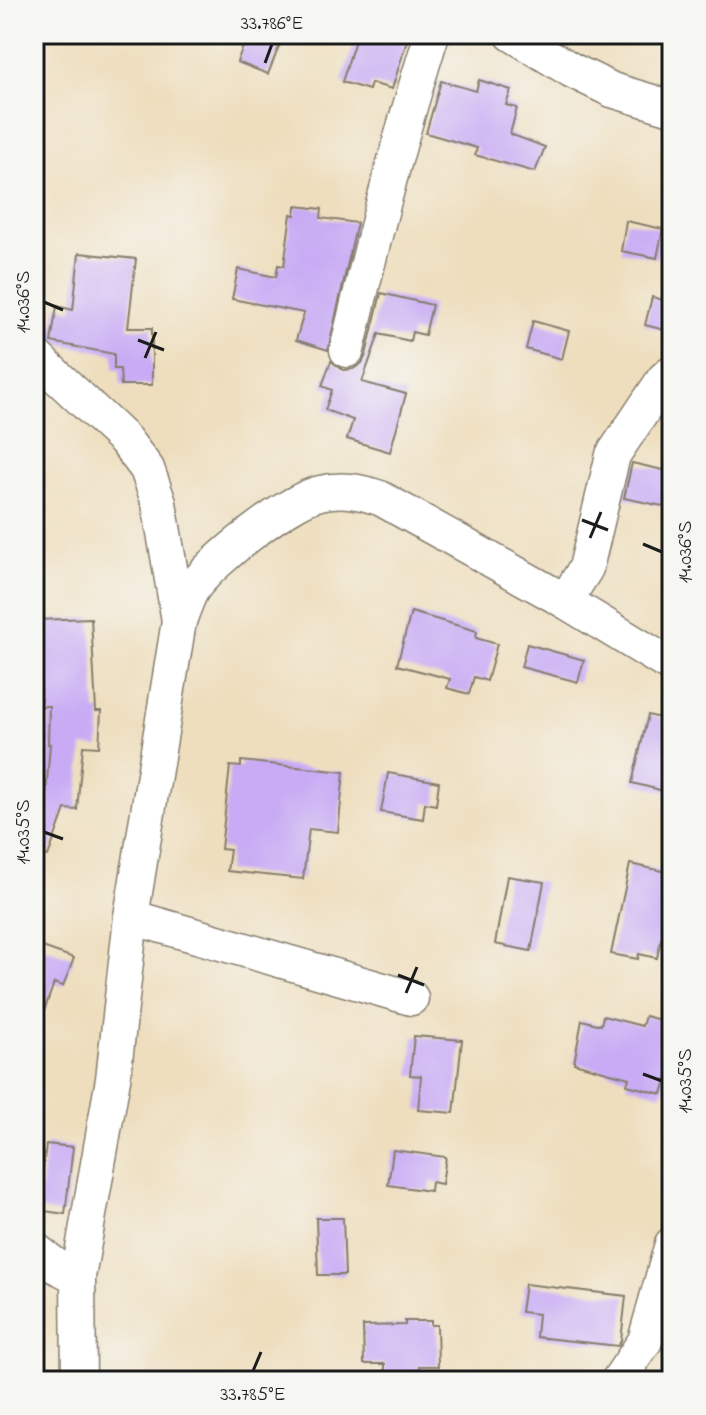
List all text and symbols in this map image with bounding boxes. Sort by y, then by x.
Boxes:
text: 33.786°E [241,10,303,39]
text: 14.036°S [10,271,39,333]
text: 14.036°S [672,521,701,583]
text: 14.035°S [10,799,39,865]
text: 14.035°S [672,1048,701,1114]
text: 33.785°E [220,1381,286,1410]

